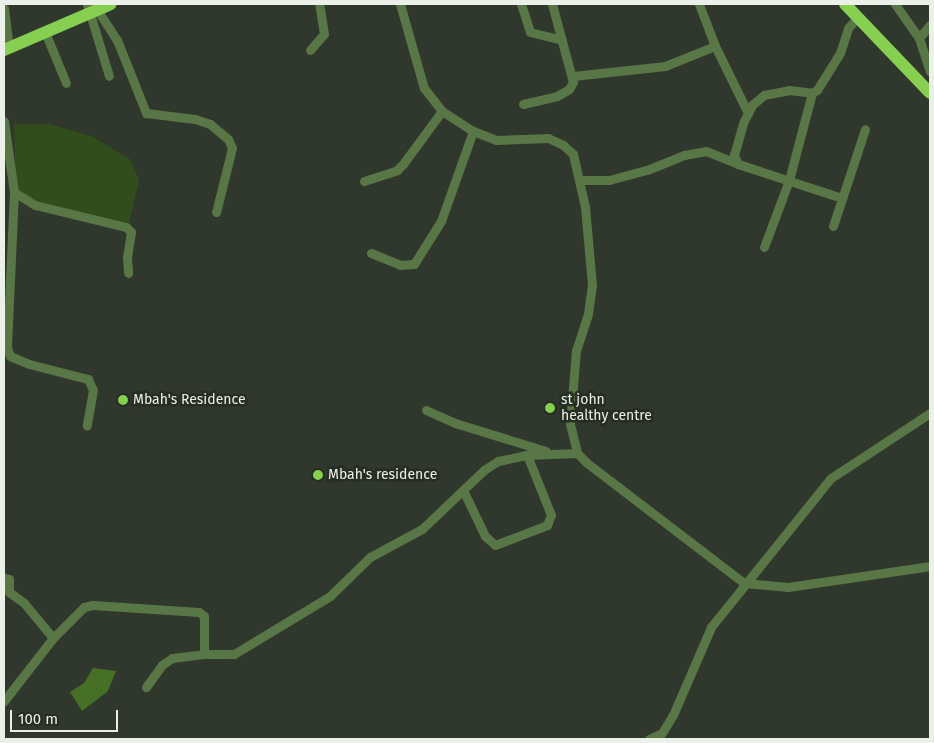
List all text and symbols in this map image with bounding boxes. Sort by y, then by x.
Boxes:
place label: Mbah's Residence [133,392,246,408]
place label: st john healthy centre [561,392,652,424]
marker: Mbah's Residence [117,394,129,406]
marker: st john healthy centre [543,401,557,415]
place label: Mbah's residence [328,467,437,483]
marker: Mbah's residence [312,469,324,481]
scale bar [12,700,120,732]
text: 100 m [18,710,58,728]

